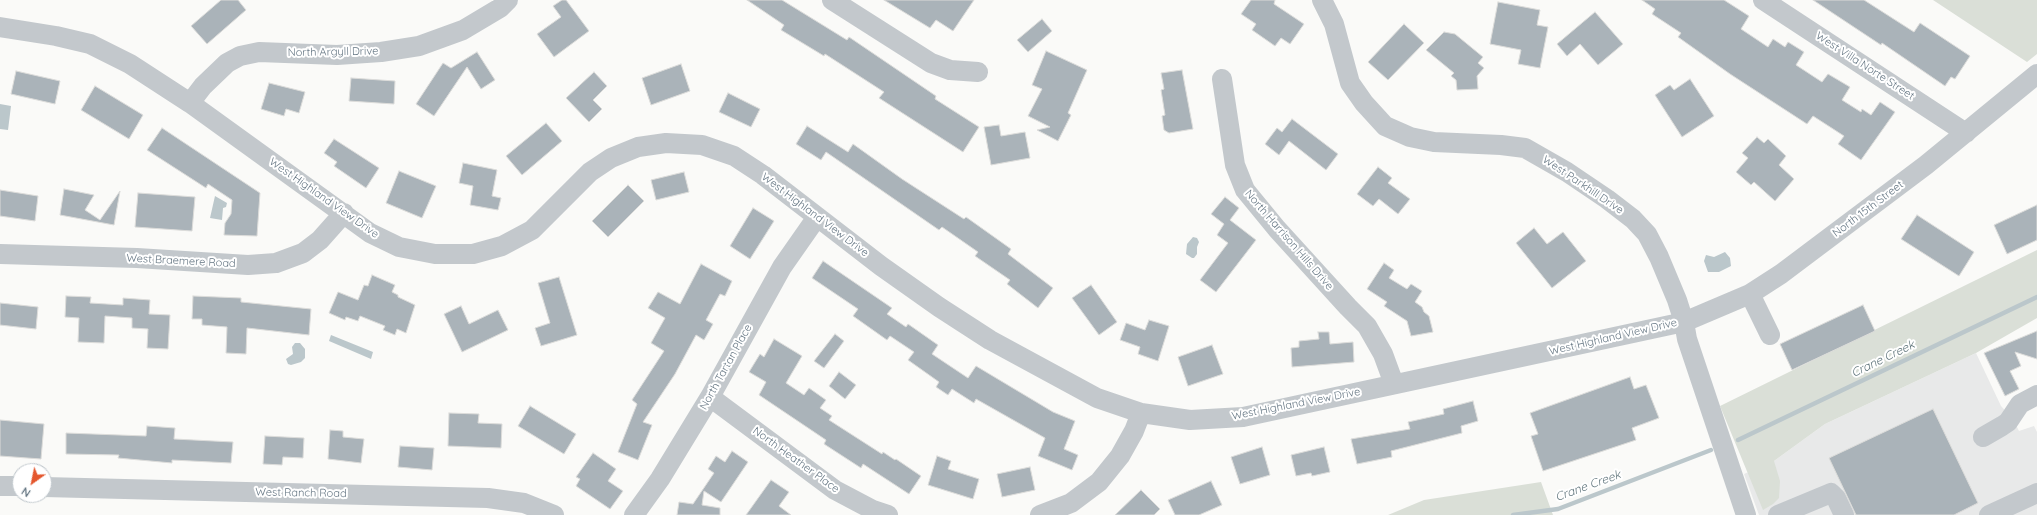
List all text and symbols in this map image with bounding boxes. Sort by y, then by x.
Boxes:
street label: West Villa Norte Street [1813,29,1917,103]
street label: North Argyll Drive [288,45,378,59]
street label: West Parkhill Drive [1540,153,1626,217]
street label: West Highland View Drive [267,155,381,241]
street label: West Highland View Drive [759,170,871,260]
street label: North 15th Street [1830,178,1906,240]
street label: North Harrison Hills Drive [1242,187,1336,293]
street label: West Braemere Road [126,252,236,270]
street label: West Highland View Drive [1548,316,1678,358]
street label: North Tartan Place [697,322,755,412]
water label: Crane Creek [1849,337,1917,381]
street label: West Highland View Drive [1231,385,1361,423]
street label: North Heather Place [750,424,842,496]
north arrow [12,463,52,503]
water label: Crane Creek [1553,467,1623,505]
text: N [19,484,33,500]
street label: West Ranch Road [255,486,347,500]

